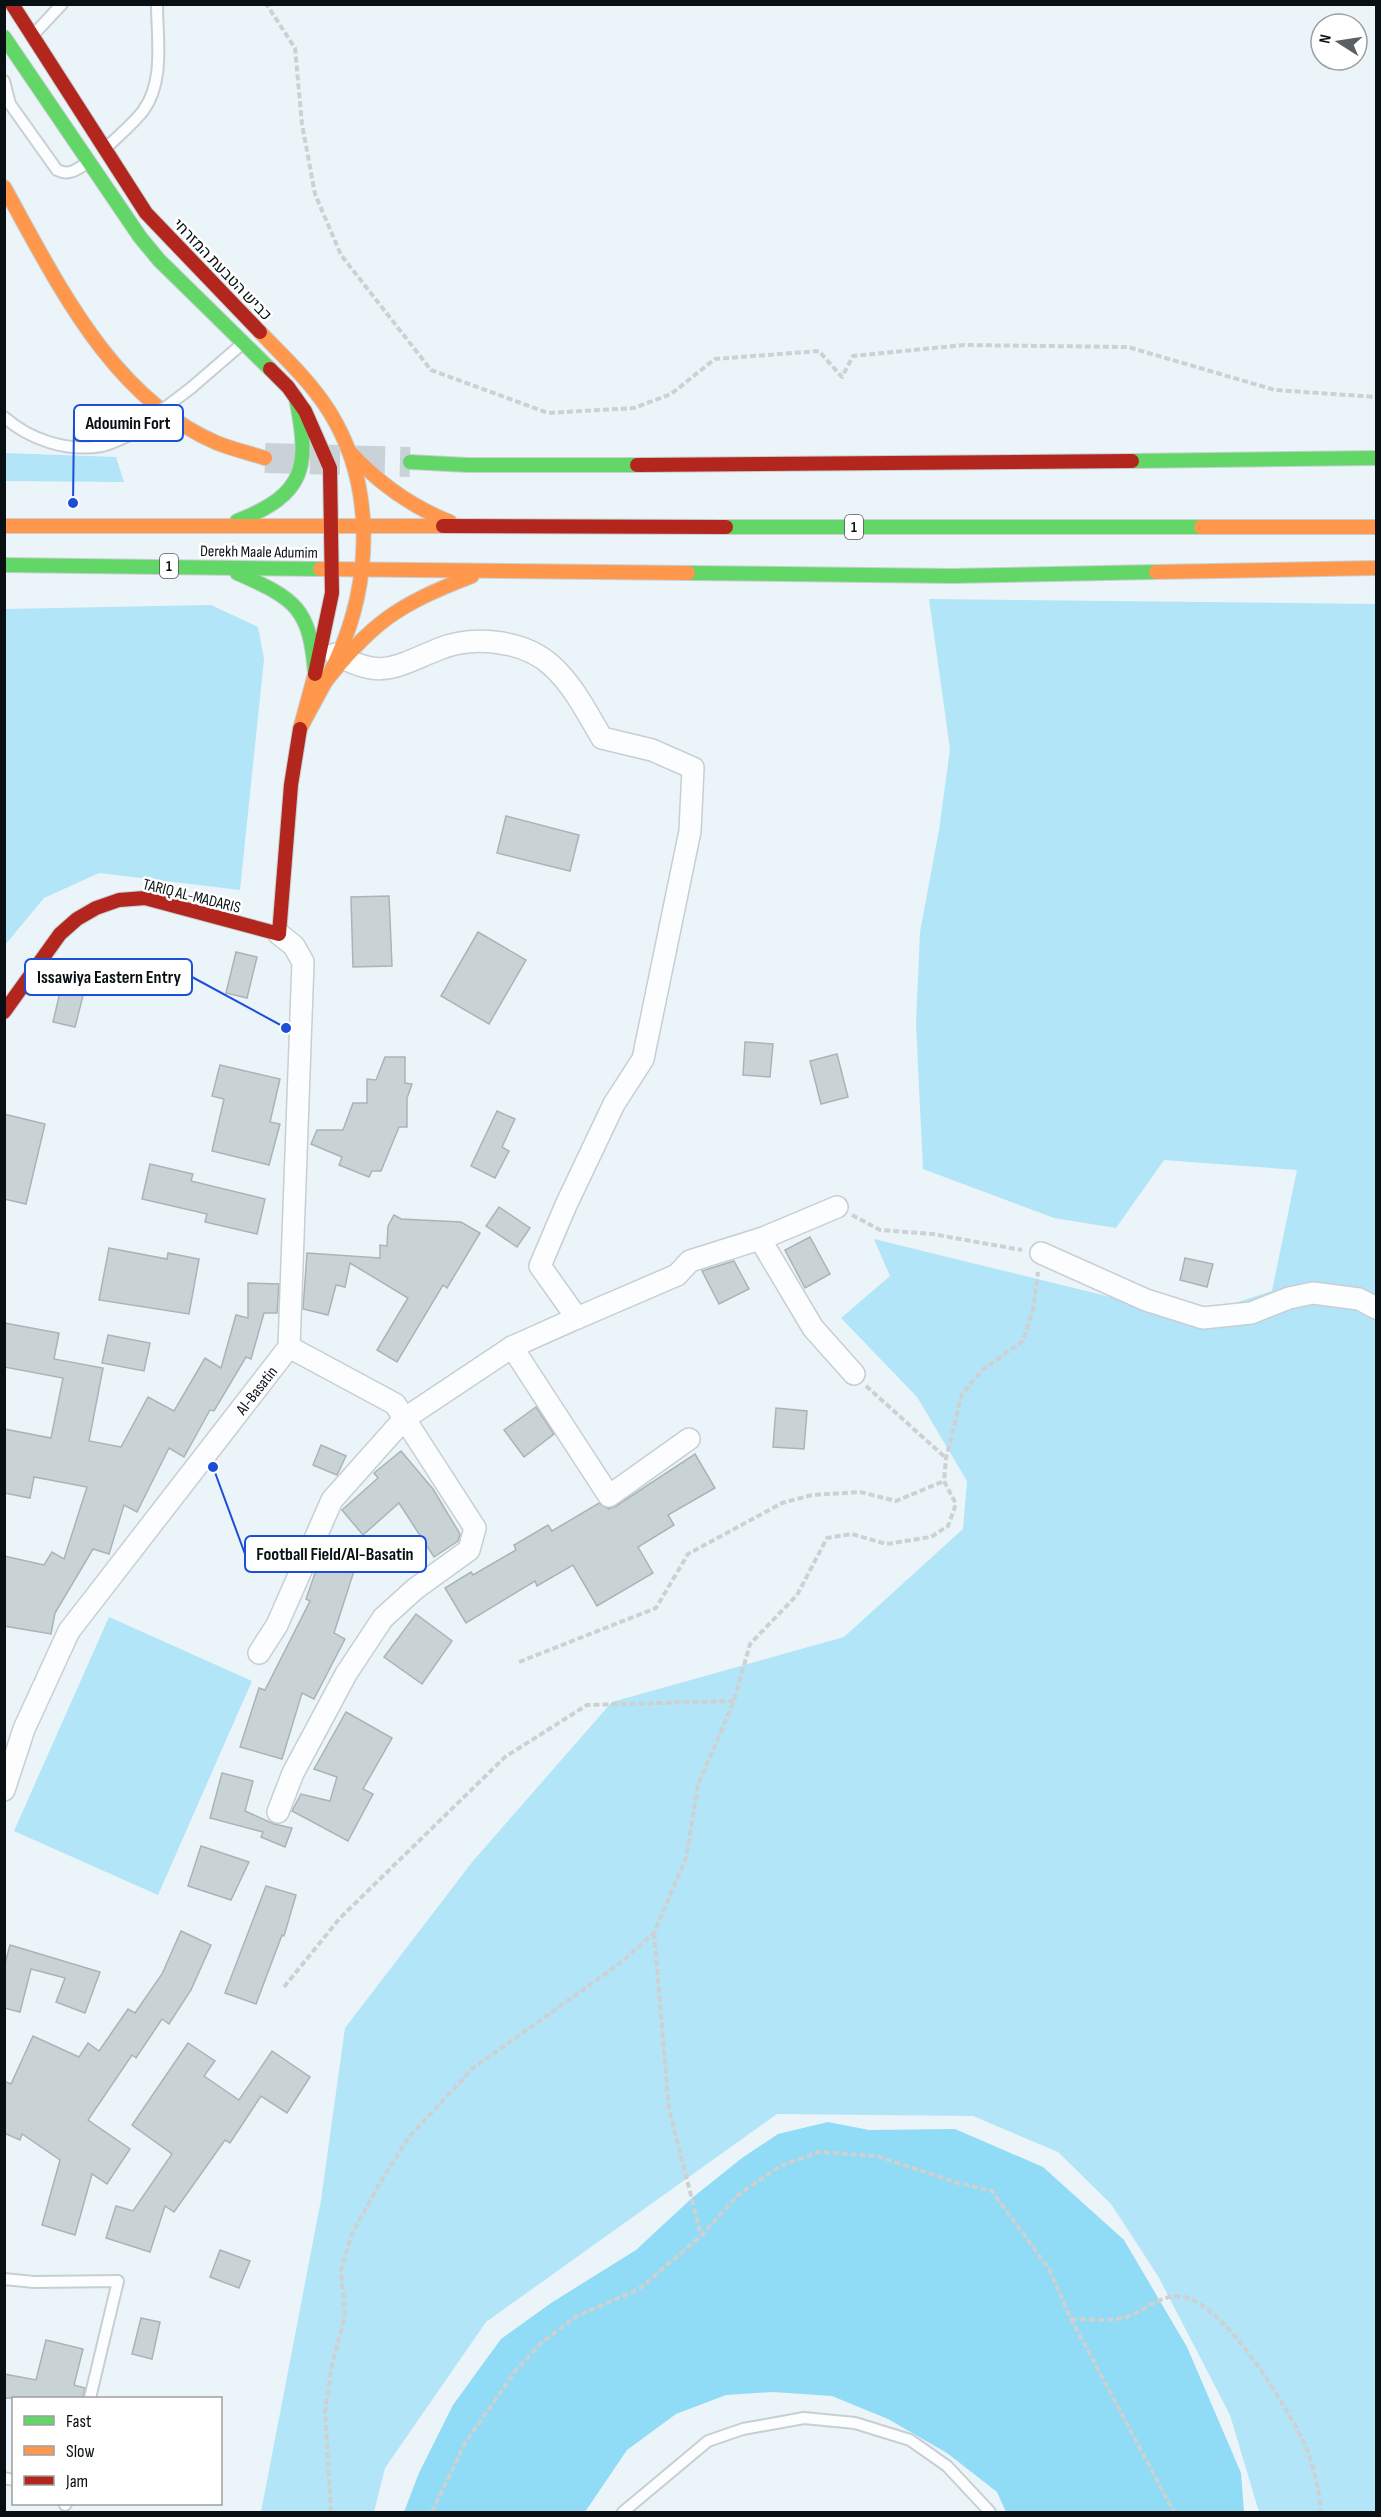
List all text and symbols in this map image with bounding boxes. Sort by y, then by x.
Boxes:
north arrow [1309,12,1369,72]
text: N [1316,33,1336,45]
street label: כביש הטבעת המזרחי [168,215,275,325]
callout: Adoumin Fort [74,405,183,441]
text: Adoumin Fort [84,413,171,434]
road number: 1 [845,515,863,539]
street label: Derekh Maale Adumim [200,542,318,563]
road number: 1 [160,554,178,578]
street label: TARIQ AL-MADARIS [141,875,243,918]
callout: Issawiya Eastern Entry [25,959,192,995]
text: Issawiya Eastern Entry [37,967,181,988]
street label: Al-Basatin [232,1363,282,1420]
callout: Football Field/Al-Basatin [245,1536,426,1572]
text: Football Field/Al-Basatin [256,1544,414,1565]
legend [12,2397,222,2505]
text: Fast [66,2411,92,2432]
text: Slow [66,2441,95,2462]
text: Jam [65,2471,88,2492]

